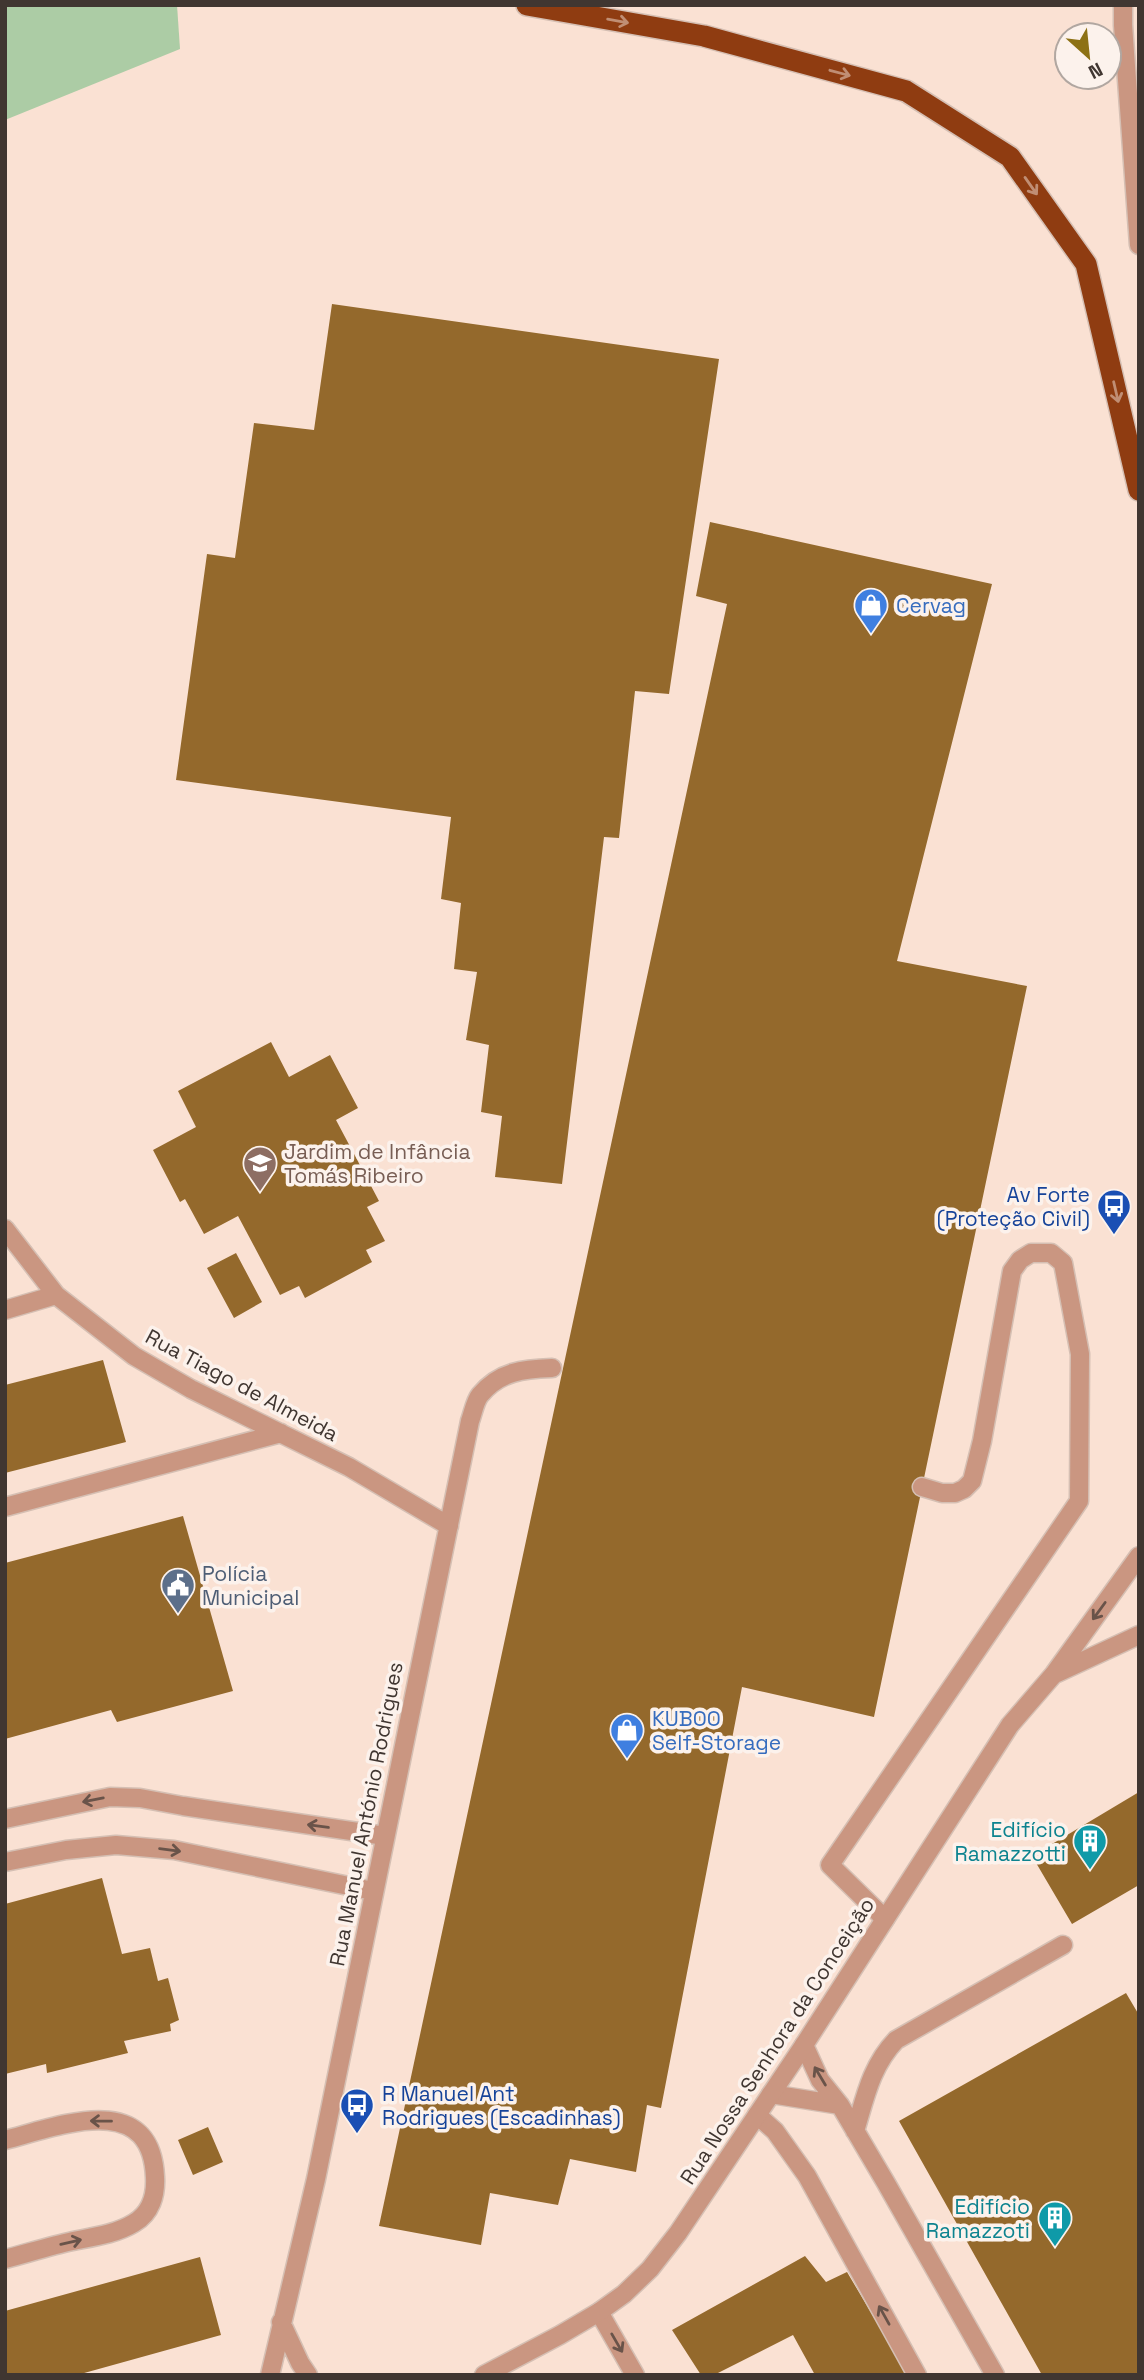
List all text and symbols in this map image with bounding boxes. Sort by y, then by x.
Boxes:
one-way arrow [606,15,629,28]
north arrow [1053,21,1123,91]
text: N [1084,57,1107,85]
one-way arrow [828,67,850,80]
one-way arrow [1024,176,1038,195]
one-way arrow [1109,380,1123,403]
shop icon: Cervag [852,586,890,635]
place label: Cervag [896,592,966,619]
place label: Jardim de Infância Tomás Ribeiro [284,1138,471,1189]
school or university icon: Jardim de Infância Tomás Ribeiro [241,1144,279,1193]
place label: Av Forte (Proteção Civil) [937,1181,1090,1232]
bus stop icon: Av Forte (Proteção Civil) [1095,1187,1133,1236]
street label: Rua Tiago de Almeida [141,1323,343,1447]
place label: Polícia Municipal [202,1560,299,1611]
public building icon: Polícia Municipal [159,1566,197,1615]
one-way arrow [1091,1602,1106,1620]
street label: Rua Manuel António Rodrigues [323,1660,409,1968]
place label: KUBOO Self-Storage [652,1705,781,1756]
shop icon: KUBOO Self-Storage [608,1711,646,1760]
one-way arrow [82,1794,105,1807]
place label: Edifício Ramazzotti [955,1816,1066,1867]
one-way arrow [307,1819,330,1832]
building icon: Edifício Ramazzotti [1071,1822,1109,1871]
one-way arrow [158,1843,181,1856]
street label: Rua Nossa Senhora da Conceição [674,1892,880,2190]
one-way arrow [812,2067,826,2087]
place label: R Manuel Ant Rodrigues (Escadinhas) [382,2080,621,2131]
bus stop icon: R Manuel Ant Rodrigues (Escadinhas) [338,2086,376,2135]
one-way arrow [90,2114,113,2127]
place label: Edifício Ramazzoti [926,2193,1030,2244]
building icon: Edifício Ramazzoti [1036,2199,1074,2248]
one-way arrow [59,2235,82,2248]
one-way arrow [877,2305,890,2326]
one-way arrow [610,2333,624,2353]

